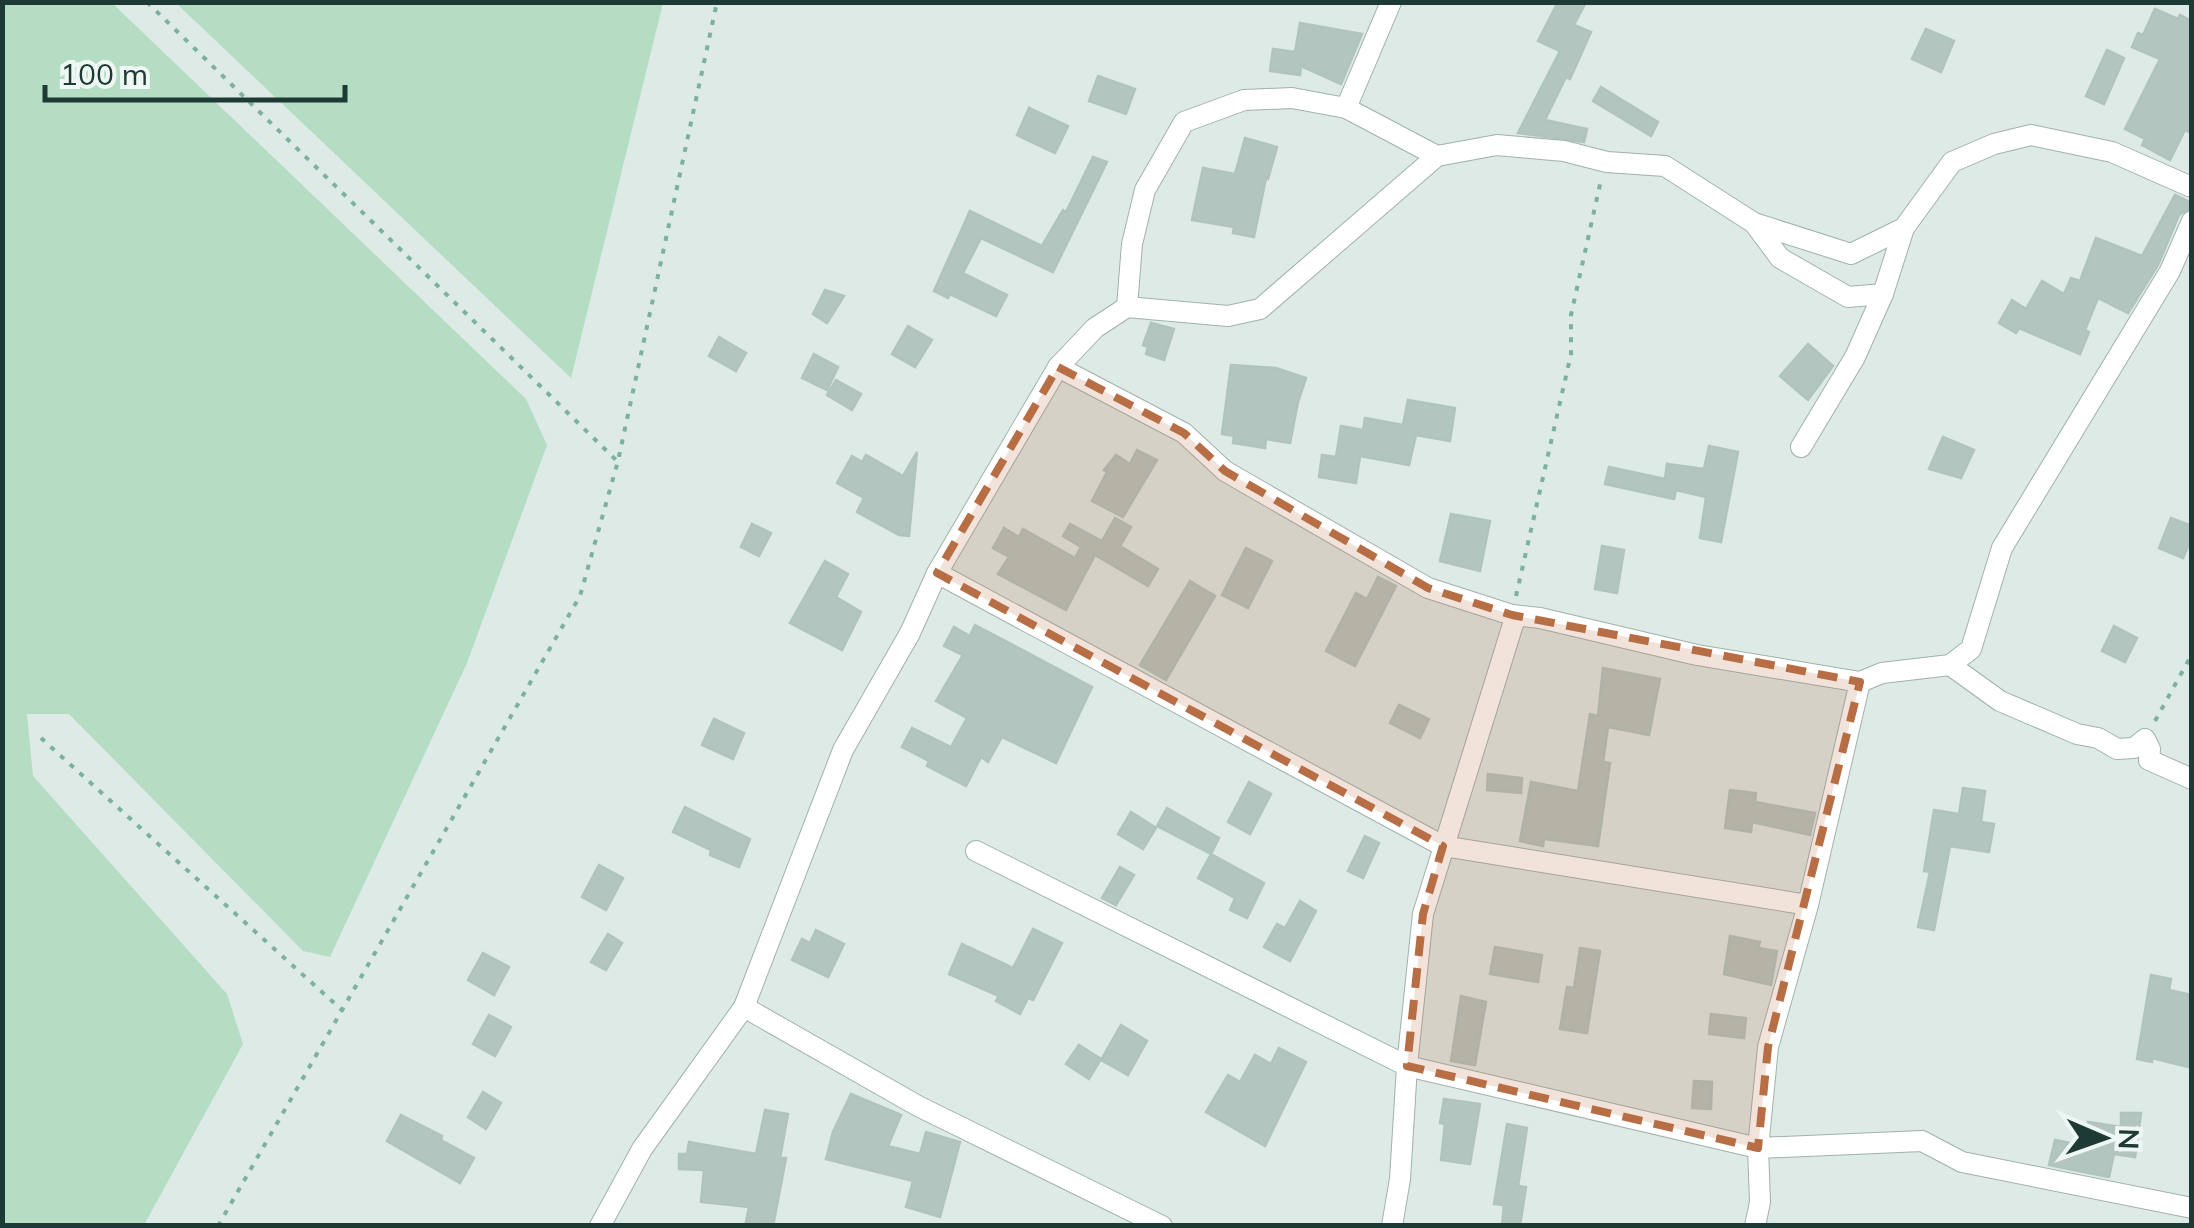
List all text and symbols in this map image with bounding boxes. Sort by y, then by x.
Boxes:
scale bar [45,40,345,102]
text: 100 m [60,55,148,93]
north arrow [2054,1088,2154,1188]
text: N [2112,1128,2147,1150]

